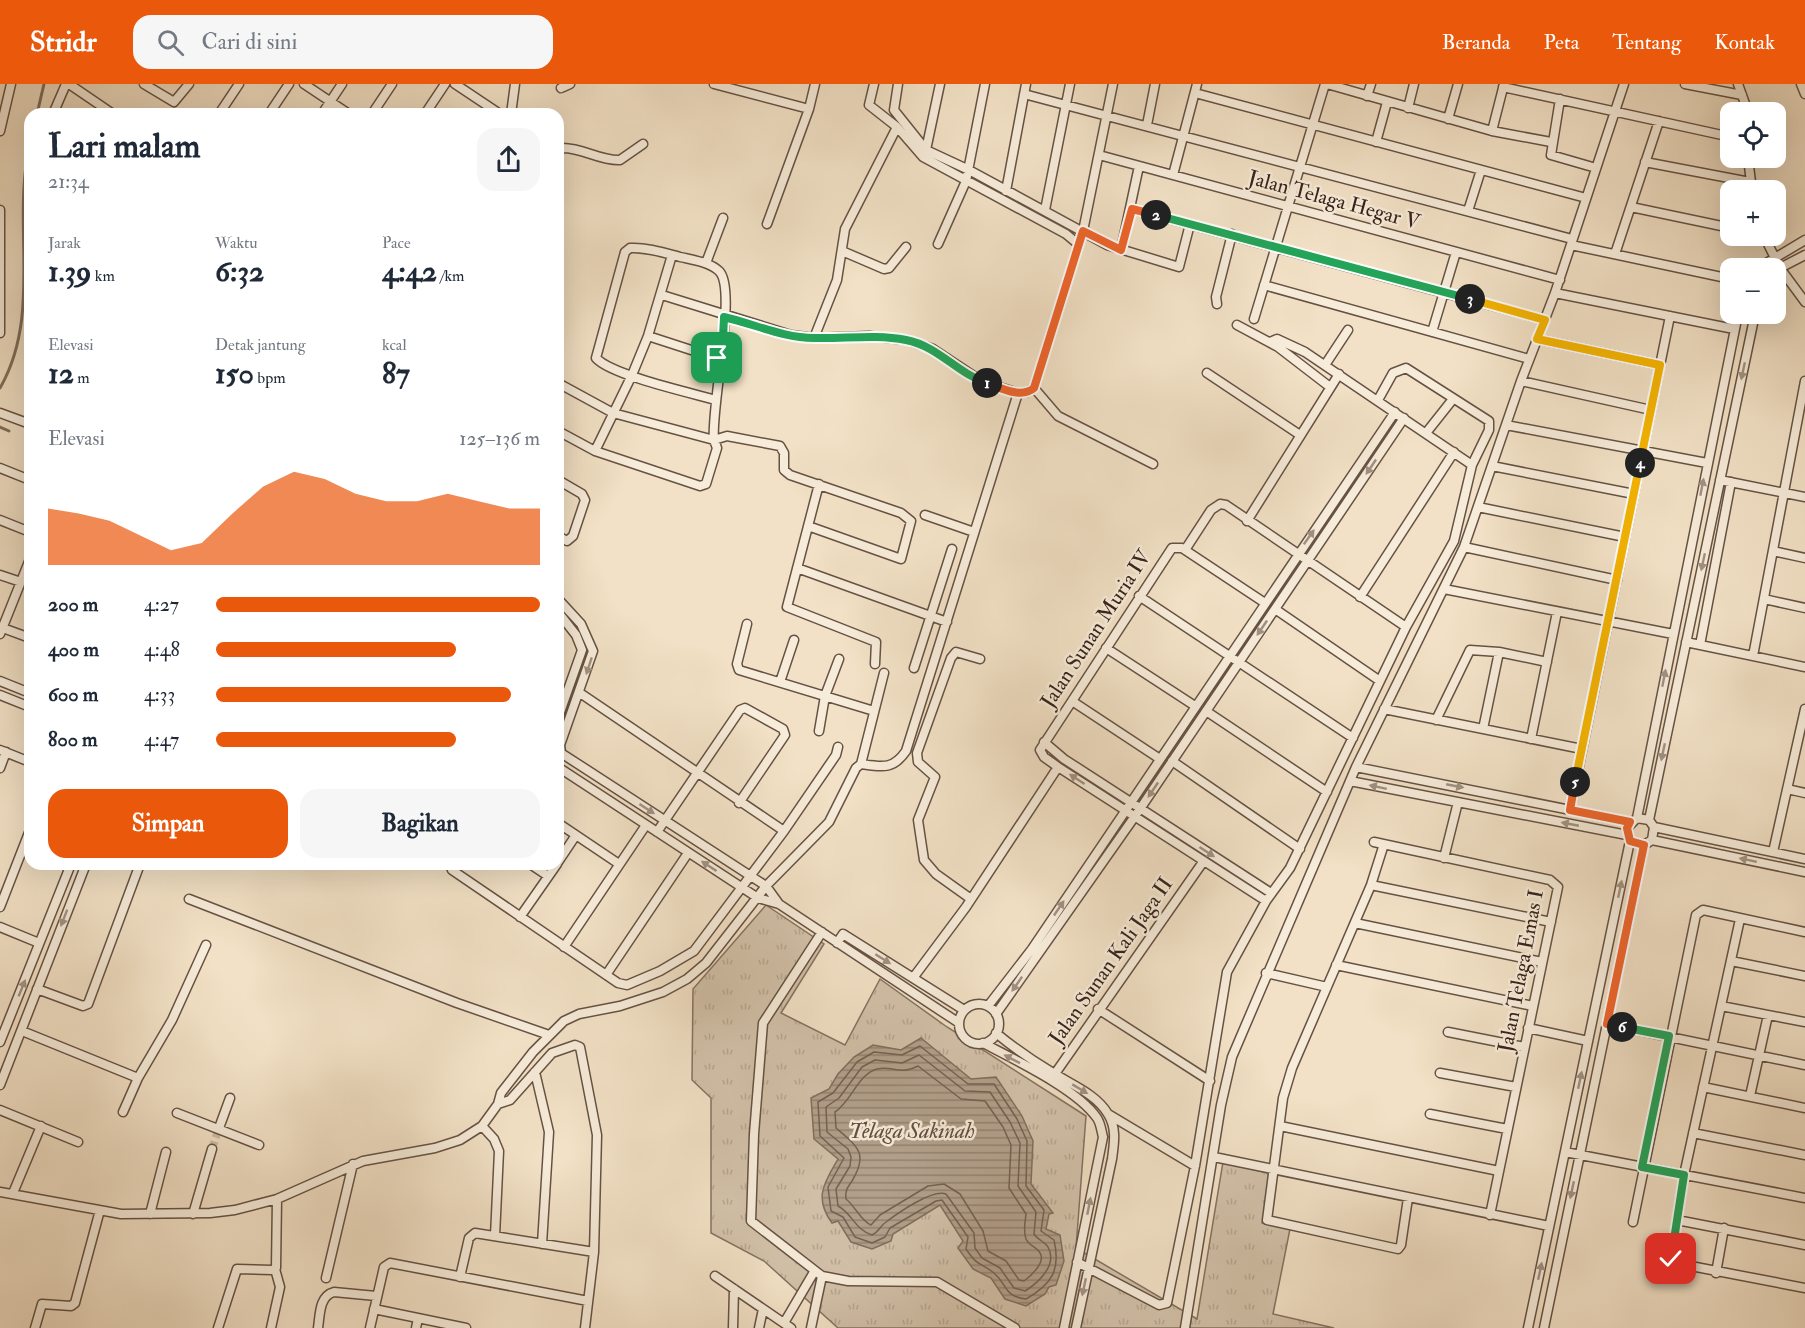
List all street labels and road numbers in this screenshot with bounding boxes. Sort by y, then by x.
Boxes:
street label: Jalan Telaga Hegar V [1244,164,1424,236]
street label: Jalan Sunan Muria IV [1034,544,1158,714]
street label: Jalan Sunan Kali Jaga II [1042,872,1179,1051]
street label: Jalan Telaga Emas I [1492,887,1550,1056]

